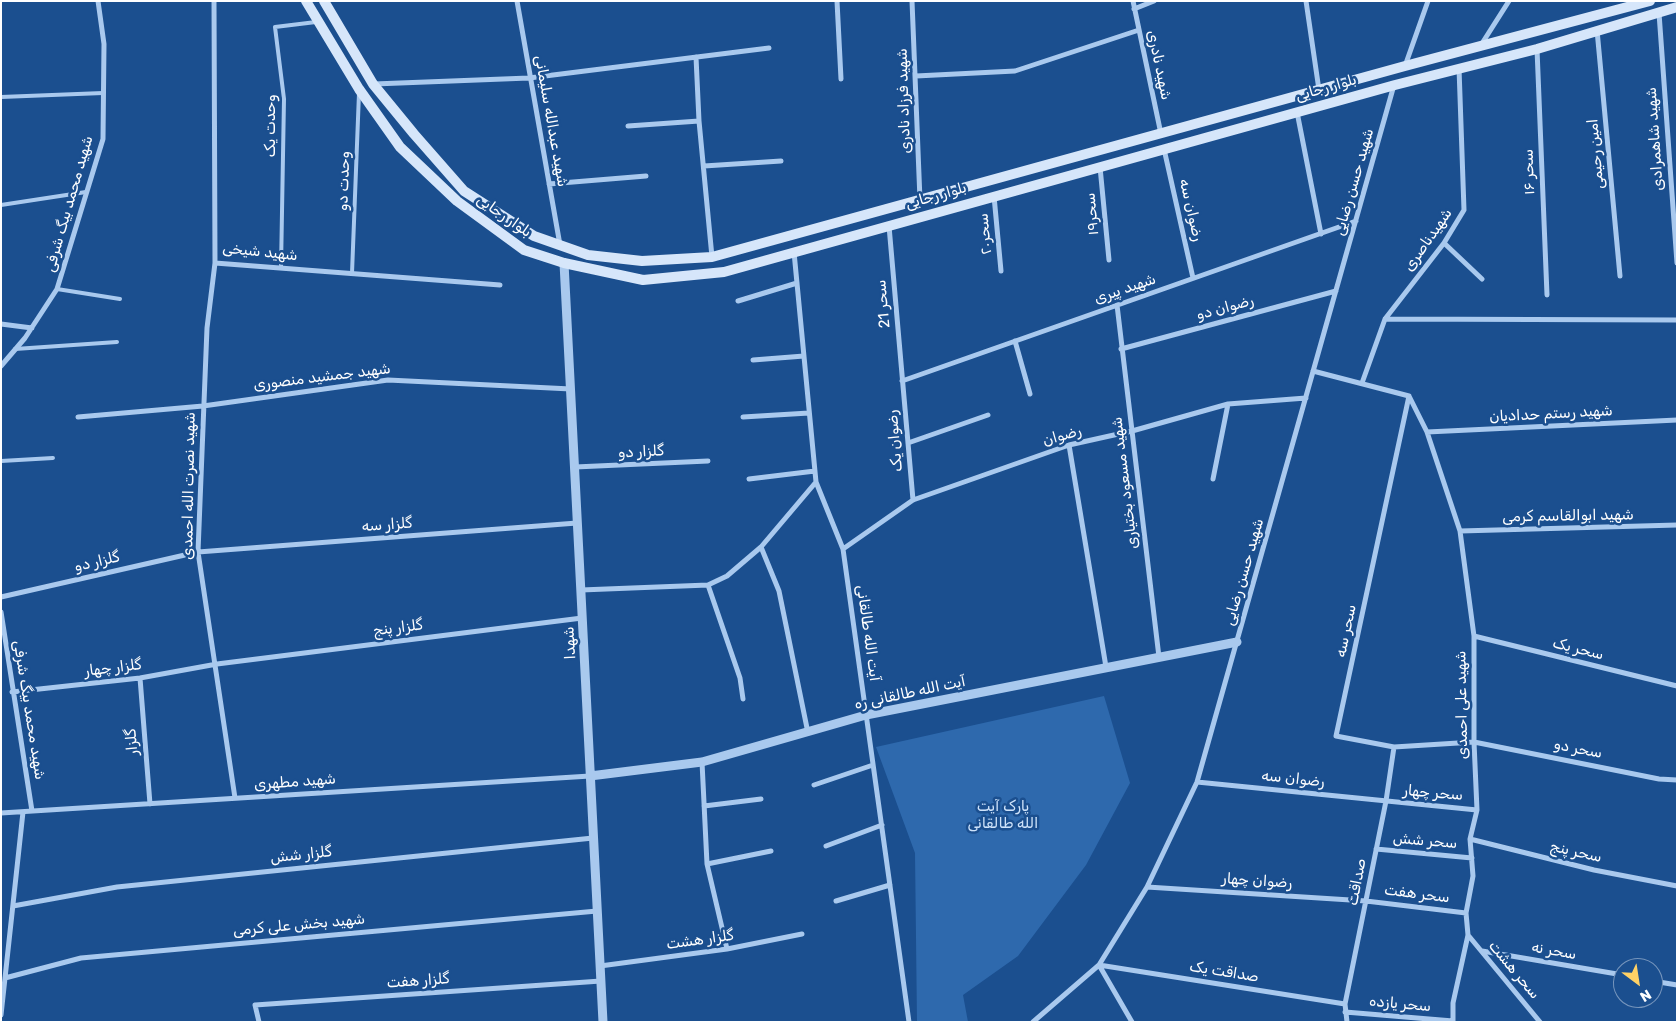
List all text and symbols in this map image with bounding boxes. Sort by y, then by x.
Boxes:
street label: شهید نادری [1143,28,1175,102]
street label: شهید فرزاد نادری [893,48,915,154]
street label: شهید عبدالله سلیمانی [531,54,571,188]
street label: بلوار رجایی [1293,71,1359,105]
street label: شهید شاهمرادی [1642,87,1668,191]
street label: وحدت یک [262,94,280,158]
street label: امین رحیمی [1584,118,1608,190]
street label: شهید حسن رضایی [1330,126,1378,238]
street label: شهید محمد بیگ شرفی [41,134,97,274]
street label: سحر ۱۶ [1519,149,1539,195]
street label: وحدت دو [334,151,354,211]
street label: رضوان سه [1175,177,1207,243]
street label: بلوار رجایی [903,179,969,213]
street label: بلوار رجایی [473,191,535,241]
street label: سحر۱۹ [1081,192,1103,236]
street label: شهیدناصری [1400,205,1456,275]
street label: سحر۲۰ [974,212,996,256]
street label: شهید شیخی [221,239,299,265]
street label: شهید پیری [1092,270,1158,308]
street label: سحر 21 [872,279,894,329]
street label: رضوان دو [1194,292,1256,324]
street label: شهید جمشید منصوری [252,360,392,394]
street label: شهید رستم حدادیان [1489,402,1613,426]
street label: رضوان یک [883,409,907,473]
street label: شهید نصرت الله احمدی [179,412,199,560]
street label: شهید مسعود بختیاری [1108,416,1142,550]
street label: رضوان [1040,422,1084,450]
street label: گلزار دو [618,442,664,462]
street label: شهید ابوالقاسم کرمی [1502,506,1634,526]
street label: گلزار سه [361,514,413,536]
street label: شهید حسن رضایی [1220,516,1268,628]
street label: گلزار دو [73,548,121,576]
street label: آیت الله طالقانی [852,584,884,682]
street label: سحر سه [1332,603,1360,659]
street label: گلزار پنج [372,616,424,640]
street label: شهدا [560,626,580,660]
street label: سحر یک [1551,634,1605,664]
street label: شهید محمد بیگ شرفی [9,639,49,781]
street label: شهید علی احمدی [1452,651,1472,759]
street label: گلزار چهار [83,656,143,680]
street label: آیت الله طالقانی ره [853,672,967,714]
street label: گلزار [122,728,142,756]
street label: سحر دو [1552,736,1604,762]
street label: رضوان سه [1260,767,1326,791]
street label: شهید مطهری [253,770,337,794]
street label: سحر چهار [1402,781,1464,805]
park label: پارک آیت الله طالقانی [968,798,1038,833]
street label: سحر شش [1392,829,1458,853]
street label: سحر پنج [1548,837,1604,867]
street label: گلزار شش [269,843,333,867]
street label: صداقت [1344,857,1370,907]
street label: رضوان چهار [1221,870,1293,892]
street label: سحر هفت [1383,881,1451,907]
street label: شهید بخش علی کرمی [232,910,366,940]
street label: گلزار هشت [665,926,735,954]
street label: سحر هشت [1484,937,1544,1003]
street label: سحر نه [1530,938,1578,964]
street label: صداقت یک [1188,958,1260,986]
north arrow [1613,958,1663,1008]
street label: گلزار هفت [386,970,450,992]
text: N [1637,986,1654,1005]
street label: سحر یازده [1368,992,1432,1016]

